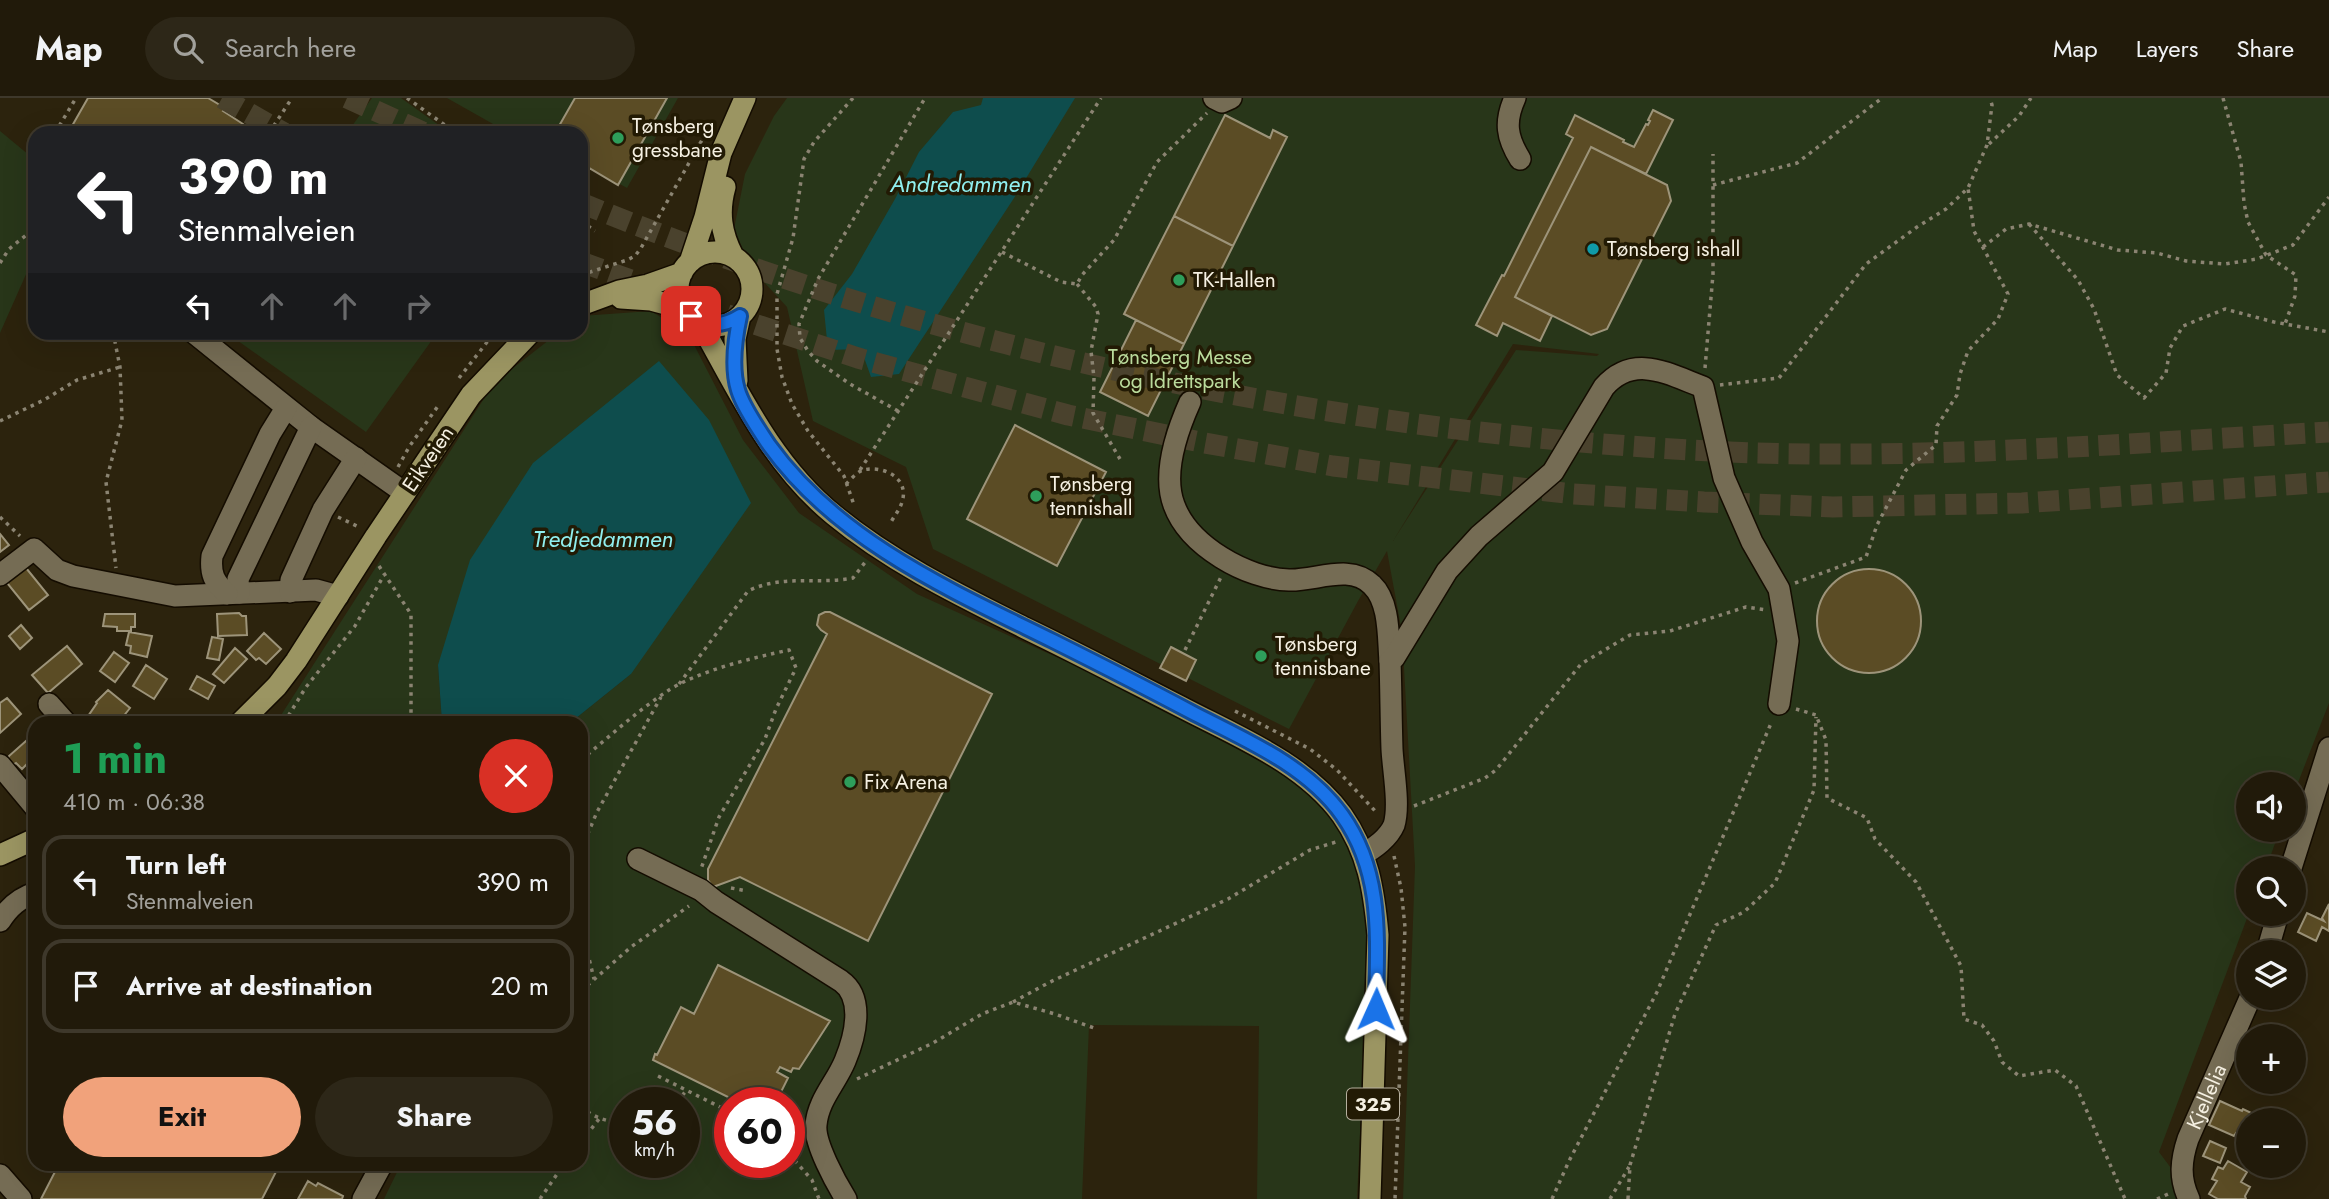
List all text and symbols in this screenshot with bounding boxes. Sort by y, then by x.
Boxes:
search box [145,17,635,80]
text: Map [35,25,103,72]
icon: search [169,29,207,67]
text: Search here [225,29,356,67]
text: Map [2053,31,2098,66]
text: Layers [2136,31,2198,66]
text: Share [2236,31,2294,66]
place label: Tønsberg gressbane [632,111,723,165]
marker: Tønsberg gressbane [610,130,626,146]
text: 390 m [178,142,329,212]
icon: left [63,154,154,245]
water label: Andredammen [889,167,1032,201]
text: Stenmalveien [178,207,356,253]
place label: Tønsberg ishall [1607,234,1740,264]
marker: Tønsberg ishall [1585,241,1601,257]
place label: TK-Hallen [1193,265,1276,295]
marker: TK-Hallen [1171,272,1187,288]
pin [661,286,721,346]
icon: left [180,287,218,325]
icon: ahead [253,287,291,325]
icon: ahead [326,287,364,325]
icon: right [399,287,437,325]
icon: arrive [672,297,710,335]
park label: Tønsberg Messe og Idrettspark [1108,342,1252,396]
street label: Eikveien [395,420,461,498]
place label: Tønsberg tennishall [1050,469,1133,523]
marker: Tønsberg tennishall [1028,488,1044,504]
water label: Tredjedammen [533,522,673,556]
place label: Tønsberg tennisbane [1275,629,1371,683]
marker: Tønsberg tennisbane [1253,648,1269,664]
text: 1 min [63,728,167,789]
button: close [479,739,553,813]
place label: Fix Arena [864,767,948,797]
map controls [2236,772,2306,1178]
button: sound [2236,772,2306,842]
marker: Fix Arena [842,774,858,790]
text: 410 m · 06:38 [63,785,205,819]
text: Turn left [126,846,226,884]
button: search [2236,856,2306,926]
icon: left [67,863,105,901]
text: 390 m [476,863,549,901]
text: Stenmalveien [126,884,254,918]
button: layers [2236,940,2306,1010]
icon: arrive [67,967,105,1005]
text: Arrive at destination [126,967,373,1005]
text: 20 m [491,967,549,1005]
position arrow [1339,972,1413,1046]
button: + [2236,1024,2306,1094]
street label: Kjellelia [2179,1059,2234,1134]
button: Exit [63,1077,301,1157]
button: Share [315,1077,553,1157]
speed limit sign: 60 [714,1087,805,1178]
road number: 325 [1347,1088,1399,1120]
text: 56 [632,1098,678,1148]
button: − [2236,1108,2306,1178]
text: km/h [634,1137,675,1163]

